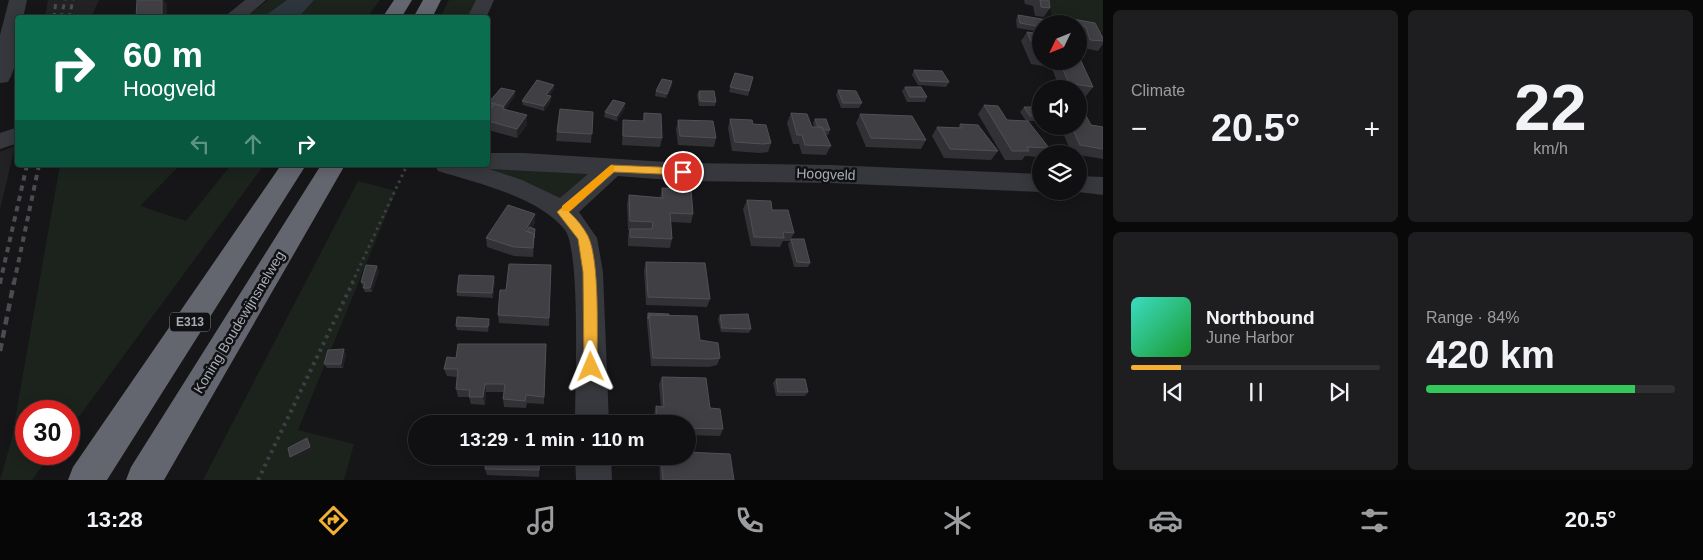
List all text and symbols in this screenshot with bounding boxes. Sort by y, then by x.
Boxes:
north arrow [1032,15,1088,70]
map controls [1032,15,1087,200]
icon: right [40,35,105,100]
text: 60 m [123,35,203,74]
text: 22 [1514,71,1587,144]
text: Hoogveld [123,76,216,101]
button: sound [1032,80,1087,135]
text: Climate [1131,82,1185,99]
text: 20.5° [1211,107,1300,149]
text: − [1131,113,1147,144]
text: + [1364,113,1380,144]
icon: left [186,130,214,158]
icon: ahead [239,130,267,158]
icon: right [292,130,320,158]
text: km/h [1533,140,1568,157]
button: layers [1032,145,1087,200]
pin [662,151,704,193]
icon: arrive [669,158,697,186]
street label: Hoogveld [796,165,856,183]
street label: Koning Boudewijnsnelweg [190,248,288,396]
text: Northbound [1206,307,1315,328]
text: Range · 84% [1426,309,1519,326]
road number: E313 [170,313,210,332]
text: June Harbor [1206,329,1294,346]
text: 420 km [1426,334,1555,376]
position arrow [564,340,616,392]
icon: previous [1159,378,1187,406]
icon: pause [1242,378,1270,406]
icon: next [1325,378,1353,406]
speed limit sign: 30 [15,400,80,465]
text: 13:29 · 1 min · 110 m [460,429,644,450]
icon: directions [316,503,351,538]
icon: music [524,503,559,538]
icon: phone [732,503,767,538]
icon: climate [940,503,975,538]
icon: car [1148,503,1183,538]
icon: filters [1357,503,1392,538]
text: 13:28 [87,507,143,532]
text: 20.5° [1565,507,1616,532]

